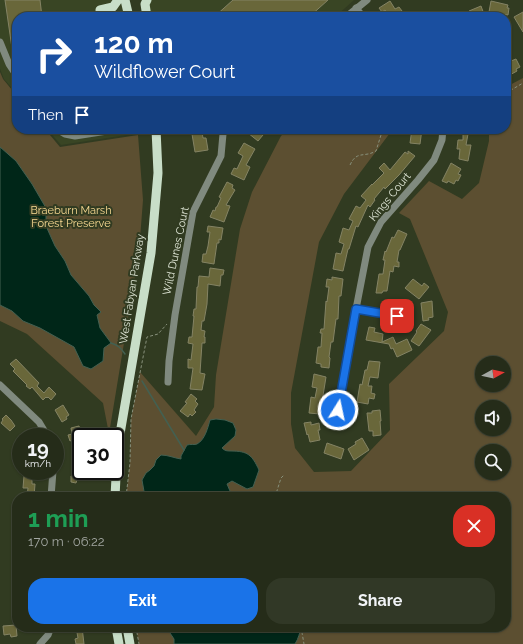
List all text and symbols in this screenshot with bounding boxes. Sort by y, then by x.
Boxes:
text: 120 m [94,27,174,60]
icon: right [28,28,80,80]
text: Wildflower Court [94,61,235,82]
icon: arrive [71,104,93,126]
text: Then [28,106,63,124]
street label: Kings Court [366,170,414,224]
park label: Braeburn Marsh Forest Preserve [30,204,112,230]
street label: Wild Dunes Court [160,205,192,296]
street label: West Fabyan Parkway [117,233,147,345]
pin [380,299,414,333]
icon: arrive [386,305,408,327]
north arrow [475,356,511,392]
map controls [475,356,511,480]
position arrow [317,389,359,431]
button: sound [475,400,511,436]
speed limit sign: 30 [72,428,124,480]
text: 19 [27,437,49,461]
button: search [475,444,511,480]
text: km/h [25,458,51,469]
text: 1 min [28,504,89,533]
button: close [453,505,495,547]
text: 170 m · 06:22 [28,534,105,549]
button: Exit [28,578,258,624]
button: Share [266,578,495,624]

